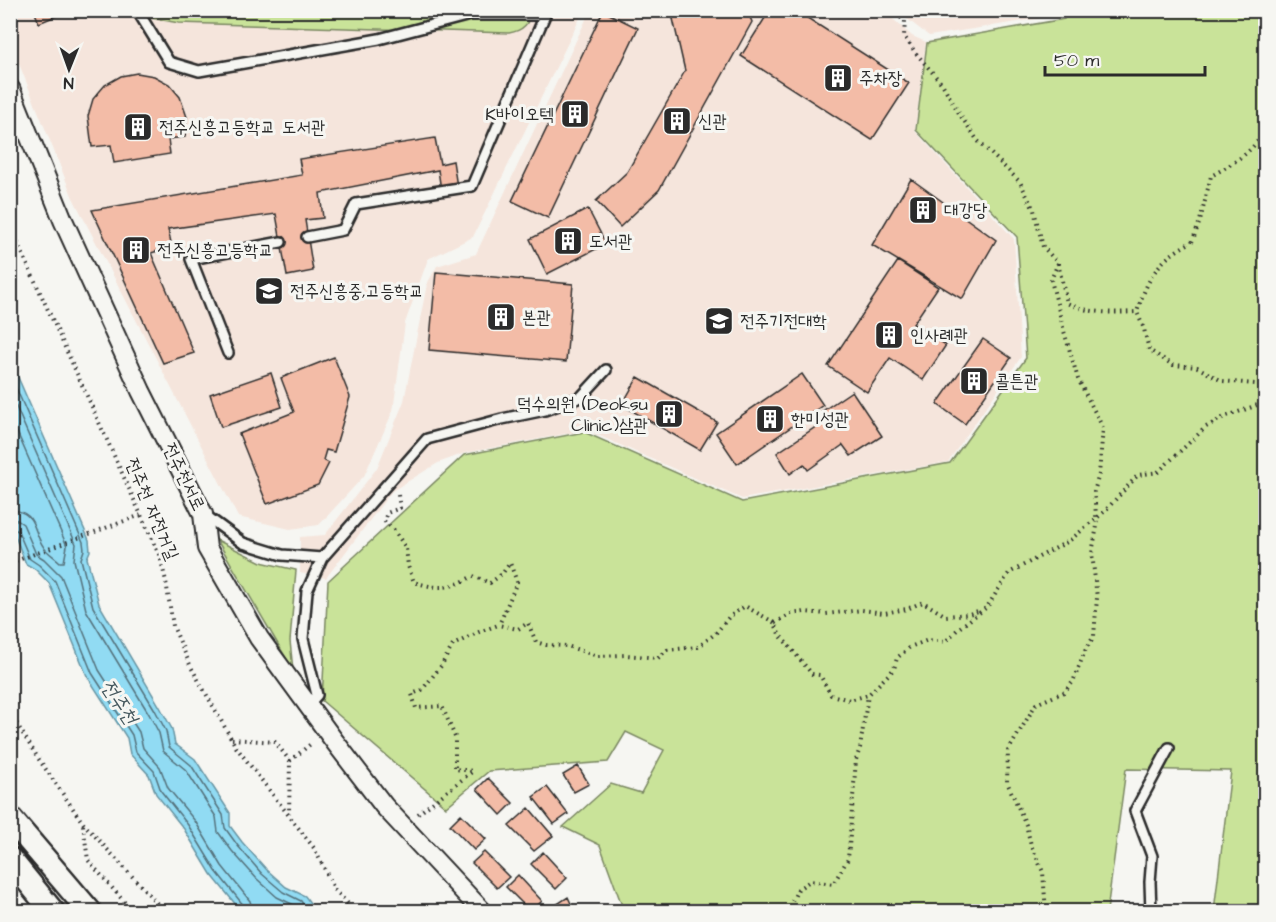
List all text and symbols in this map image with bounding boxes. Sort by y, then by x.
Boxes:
north arrow [39,39,99,99]
scale bar [1045,39,1206,77]
text: 50 m [1054,48,1099,73]
building icon: 주차장 [822,62,854,94]
place label: 주차장 [859,66,902,91]
text: N [64,72,74,94]
building icon: K바이오텍 [559,98,591,130]
place label: K바이오텍 [485,102,554,127]
building icon: 신관 [661,105,693,137]
place label: 신관 [698,109,727,134]
building icon: 전주신흥고등학교 도서관 [122,111,154,143]
place label: 전주신흥고등학교 도서관 [159,115,326,140]
building icon: 대강당 [907,194,939,226]
place label: 대강당 [944,198,988,223]
building icon: 도서관 [552,225,584,257]
place label: 도서관 [589,229,632,254]
building icon: 전주신흥고등학교 [120,234,152,266]
place label: 전주신흥고등학교 [157,238,273,263]
school or university icon: 전주신흥중,고등학교 [253,275,285,307]
place label: 전주신흥중,고등학교 [290,279,424,304]
building icon: 본관 [485,301,517,333]
place label: 본관 [522,305,551,330]
school or university icon: 전주기전대학 [703,305,735,337]
place label: 전주기전대학 [740,309,827,334]
building icon: 인사례관 [873,319,905,351]
place label: 인사례관 [910,323,968,348]
building icon: 콜튼관 [958,365,990,397]
place label: 콜튼관 [995,369,1038,394]
place label: 덕수의원 (Deoksu Clinic)삼관 [517,392,648,438]
building icon: 덕수의원 (Deoksu Clinic)삼관 [653,398,685,430]
building icon: 한미성관 [754,403,786,435]
place label: 한미성관 [791,407,849,432]
street label: 전주천서로 [157,439,211,515]
street label: 전주천 자전거길 [119,454,185,564]
water label: 전주천 [94,674,145,731]

